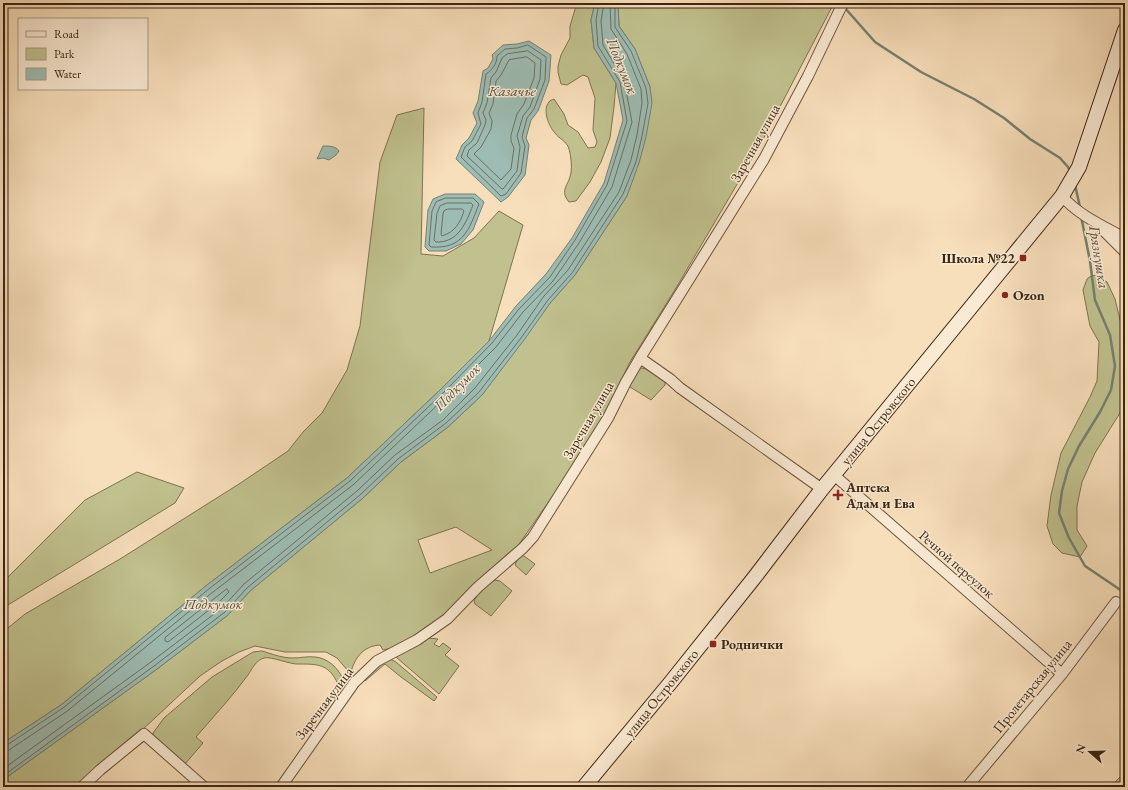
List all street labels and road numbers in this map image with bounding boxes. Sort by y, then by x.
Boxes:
street label: Заречная улица [726,101,784,185]
street label: улица Островского [837,373,919,469]
street label: Заречная улица [559,378,618,462]
street label: Речной переулок [915,526,999,602]
street label: Пролетарская улица [989,635,1076,737]
street label: улица Островского [620,645,702,741]
street label: Заречная улица [291,663,357,743]

